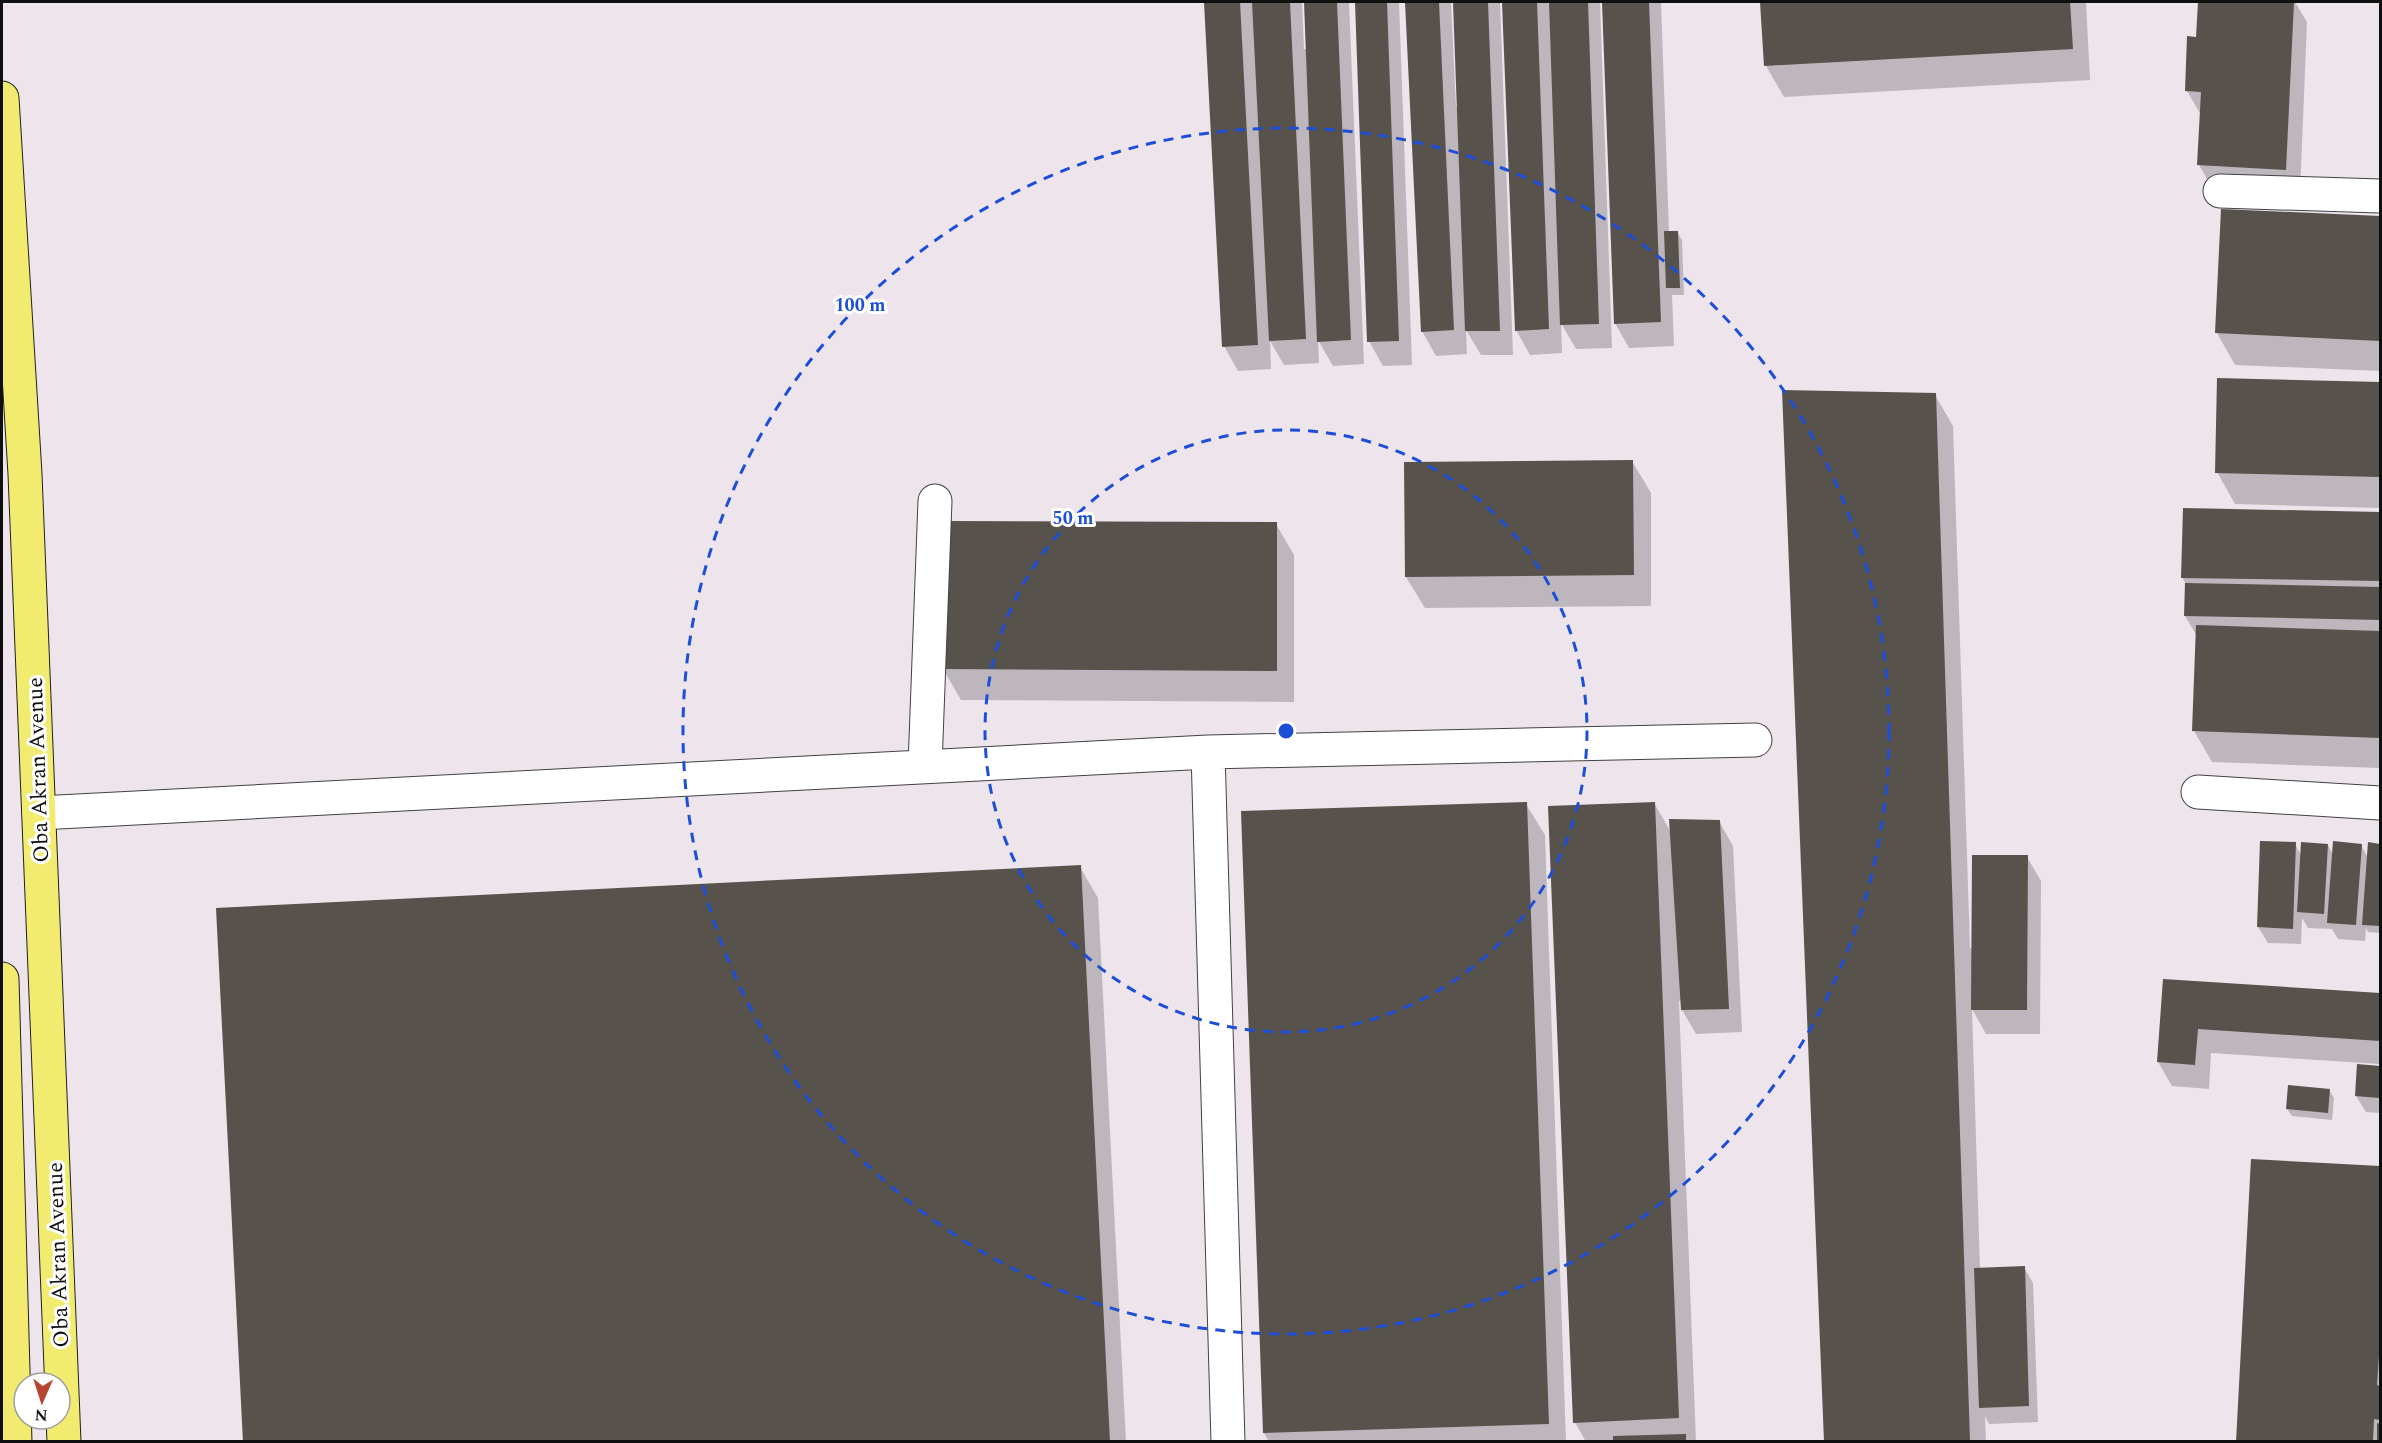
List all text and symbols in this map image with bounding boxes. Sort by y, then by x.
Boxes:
text: 100 m [834,292,886,319]
text: 50 m [1053,505,1093,532]
street label: Oba Akran Avenue [19,677,58,863]
centre of rings [1276,721,1296,741]
street label: Oba Akran Avenue [39,1162,78,1348]
north arrow [12,1371,72,1431]
text: N [34,1403,48,1427]

